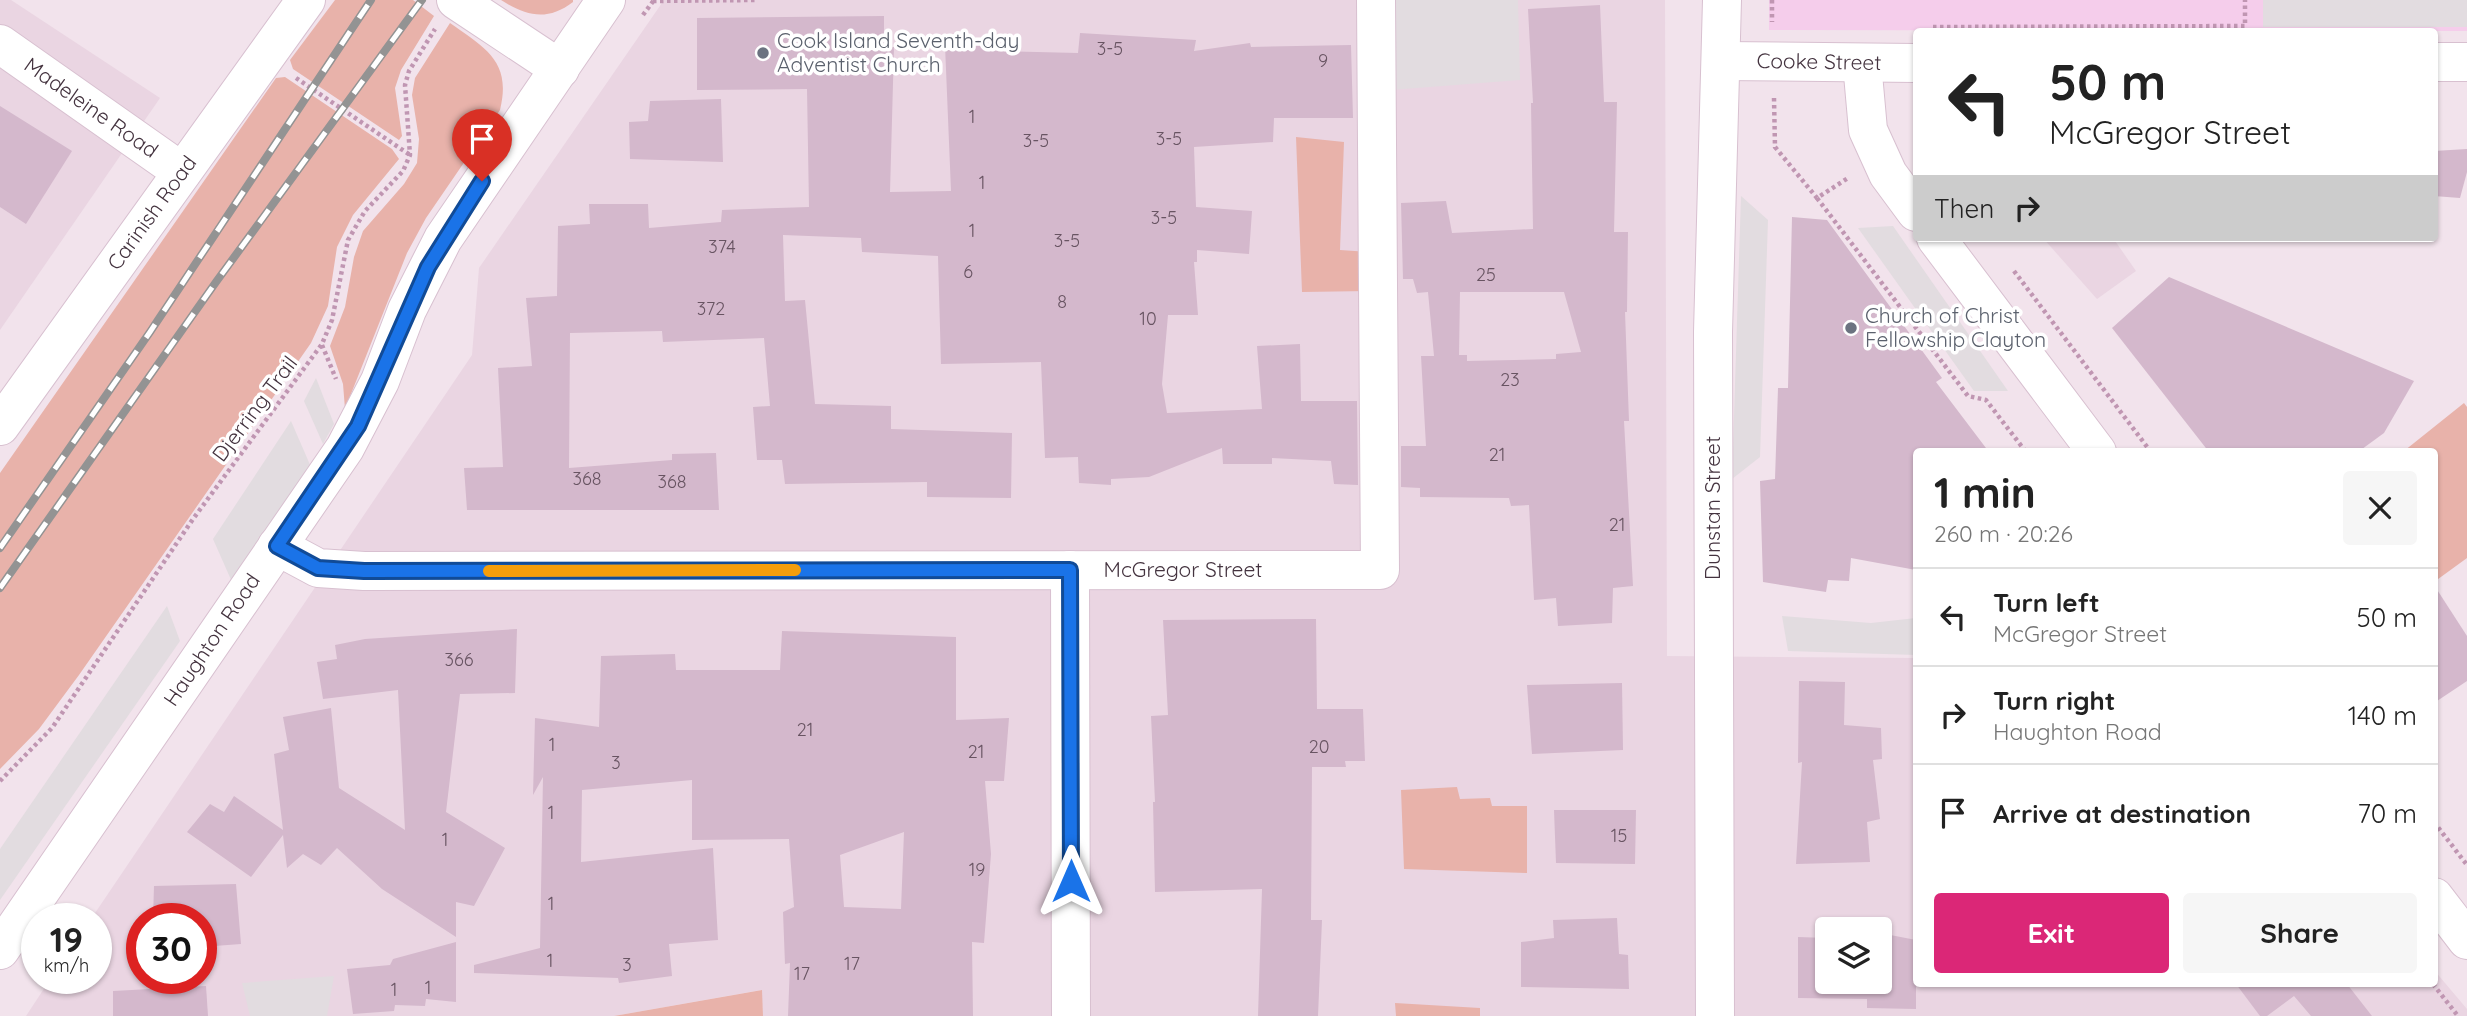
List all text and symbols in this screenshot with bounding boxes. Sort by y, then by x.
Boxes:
place label: Cook Island Seventh-day Adventist Church [777,27,1020,77]
house number: 3-5 [1097,37,1123,60]
marker: Cook Island Seventh-day Adventist Church [755,45,771,61]
street label: Cooke Street [1756,47,1882,75]
house number: 9 [1318,49,1328,72]
street label: Madeleine Road [20,51,164,163]
text: 50 m [2049,51,2166,112]
icon: left [1934,56,2025,147]
house number: 1 [969,105,975,128]
pin [452,109,512,181]
text: McGregor Street [2049,112,2291,152]
icon: arrive [463,120,501,158]
house number: 3-5 [1156,127,1182,150]
house number: 3-5 [1023,129,1049,152]
street label: Carinish Road [101,150,201,275]
house number: 1 [979,171,985,194]
icon: right [2008,189,2046,227]
text: Then [1934,192,1994,225]
house number: 3-5 [1151,206,1177,229]
house number: 1 [969,219,975,242]
house number: 3-5 [1054,229,1080,252]
house number: 374 [708,235,736,258]
house number: 6 [963,260,973,283]
house number: 25 [1476,263,1496,286]
house number: 8 [1057,290,1067,313]
house number: 372 [697,297,725,320]
place label: Church of Christ Fellowship Clayton [1865,302,2046,352]
house number: 10 [1139,307,1157,330]
marker: Church of Christ Fellowship Clayton [1843,320,1859,336]
street label: Djerring Trail [206,350,302,466]
house number: 23 [1500,368,1520,391]
street label: Dunstan Street [1699,436,1725,580]
house number: 21 [1489,443,1505,466]
text: 1 min [1934,466,2036,519]
house number: 368 [573,467,601,490]
house number: 368 [658,470,686,493]
button: close [2343,471,2417,545]
house number: 21 [1609,513,1625,536]
text: 260 m · 20:26 [1934,519,2073,548]
street label: McGregor Street [1104,556,1262,582]
street label: Haughton Road [157,568,265,711]
text: Turn left [1993,586,2100,619]
icon: left [1934,598,1972,636]
text: 50 m [2357,601,2417,634]
text: McGregor Street [1993,619,2167,648]
house number: 366 [445,648,474,671]
text: Turn right [1993,684,2115,717]
icon: right [1934,696,1972,734]
text: 140 m [2348,699,2417,732]
text: Haughton Road [1993,717,2162,746]
house number: 21 [797,718,813,741]
house number: 1 [549,733,555,756]
house number: 20 [1309,735,1329,758]
house number: 21 [968,740,984,763]
house number: 3 [611,751,621,774]
icon: arrive [1934,794,1972,832]
text: Arrive at destination [1993,797,2251,830]
text: 70 m [2357,797,2417,830]
house number: 1 [548,801,554,824]
house number: 15 [1611,824,1627,847]
house number: 1 [442,828,448,851]
position arrow [1034,844,1108,918]
house number: 19 [969,858,985,881]
house number: 1 [548,892,554,915]
button: Exit [1934,893,2169,973]
button: Share [2183,893,2417,973]
speed limit sign: 30 [126,903,217,994]
text: 19 [50,917,83,961]
map controls [1815,917,1892,994]
button: layers [1815,917,1892,994]
house number: 1 [547,949,553,972]
house number: 17 [844,952,860,975]
house number: 3 [622,953,632,976]
text: km/h [44,954,89,977]
house number: 17 [794,962,810,985]
house number: 1 [425,976,431,999]
house number: 1 [391,978,397,1001]

